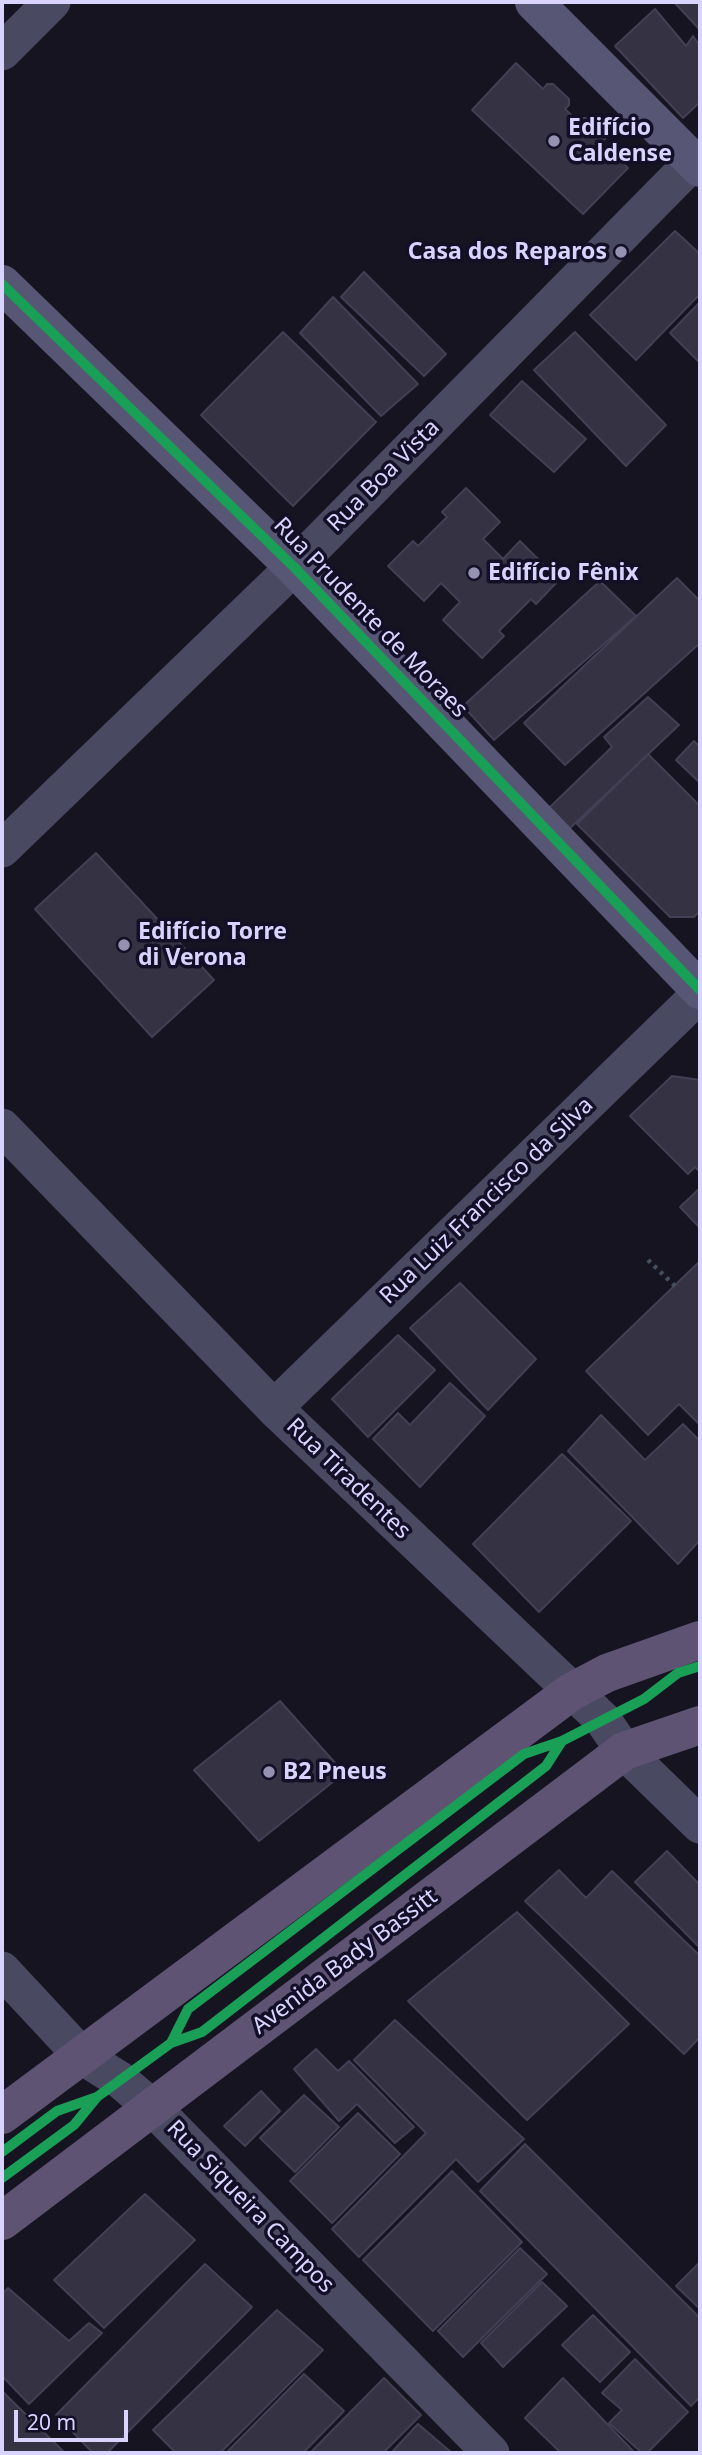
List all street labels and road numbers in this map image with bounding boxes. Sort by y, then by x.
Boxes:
street label: Rua Boa Vista [322,414,446,538]
street label: Rua Prudente de Moraes [267,512,473,724]
street label: Rua Luiz Francisco da Silva [375,1092,599,1310]
street label: Rua Tiradentes [280,1413,416,1545]
street label: Avenida Bady Bassitt [247,1883,443,2041]
street label: Rua Siqueira Campos [160,2115,340,2299]

